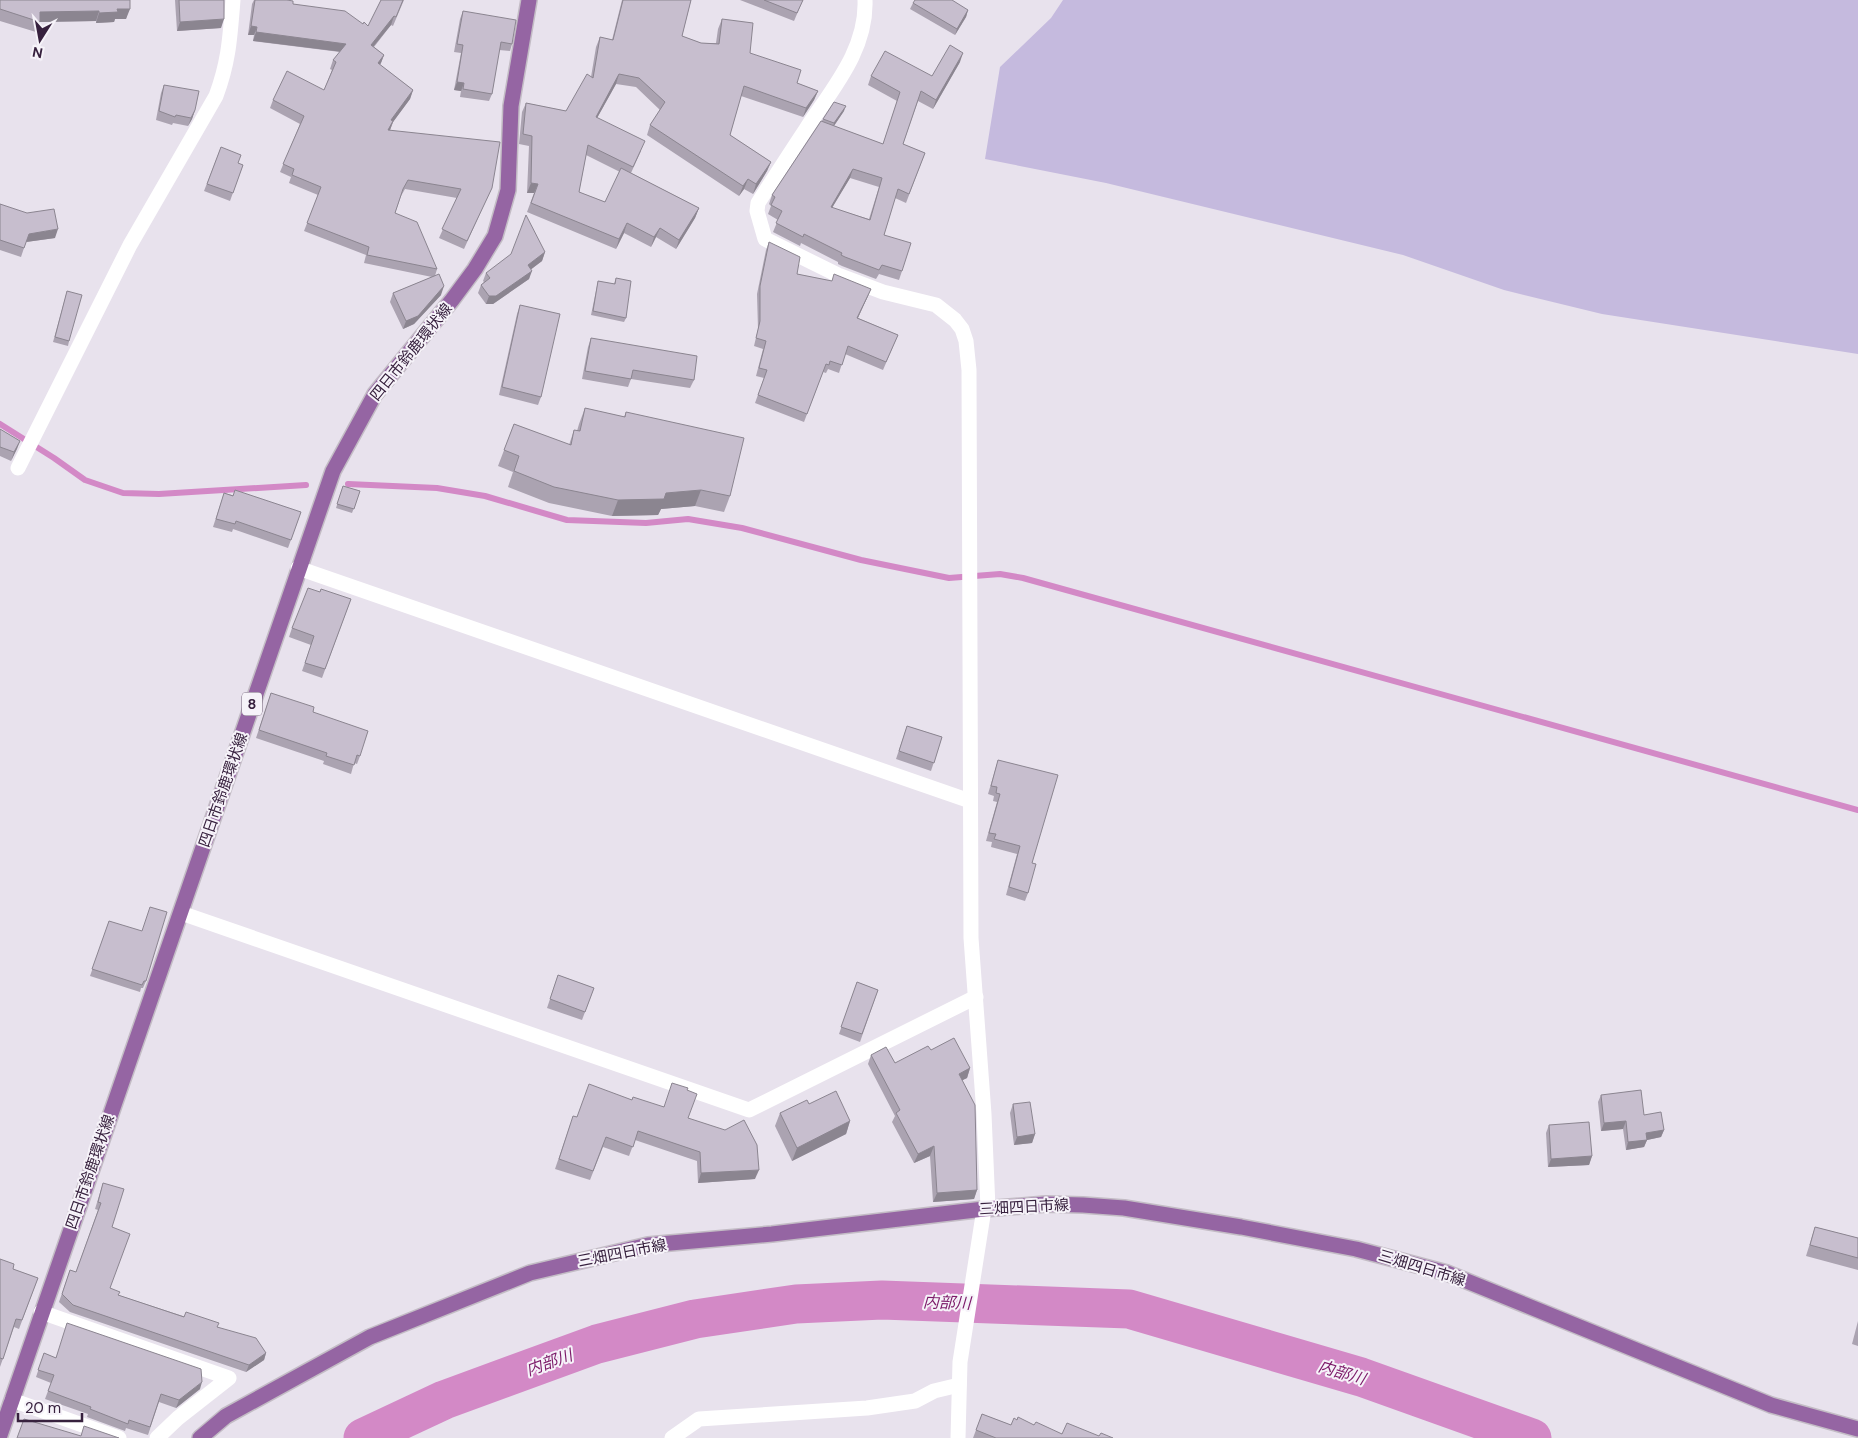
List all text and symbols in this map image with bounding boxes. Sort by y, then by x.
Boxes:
north arrow [15,15,65,65]
text: N [31,43,44,63]
street label: 四日市鈴鹿環状線 [365,299,457,405]
road number: 8 [242,692,262,716]
street label: 四日市鈴鹿環状線 [194,730,252,850]
street label: 四日市鈴鹿環状線 [61,1112,119,1232]
street label: 三畑四日市線 [979,1195,1069,1219]
street label: 三畑四日市線 [576,1235,668,1271]
street label: 三畑四日市線 [1376,1245,1468,1291]
water label: 内部川 [923,1291,973,1314]
water label: 内部川 [523,1344,577,1381]
water label: 内部川 [1316,1355,1370,1390]
scale bar [18,1390,81,1422]
text: 20 m [25,1398,61,1418]

